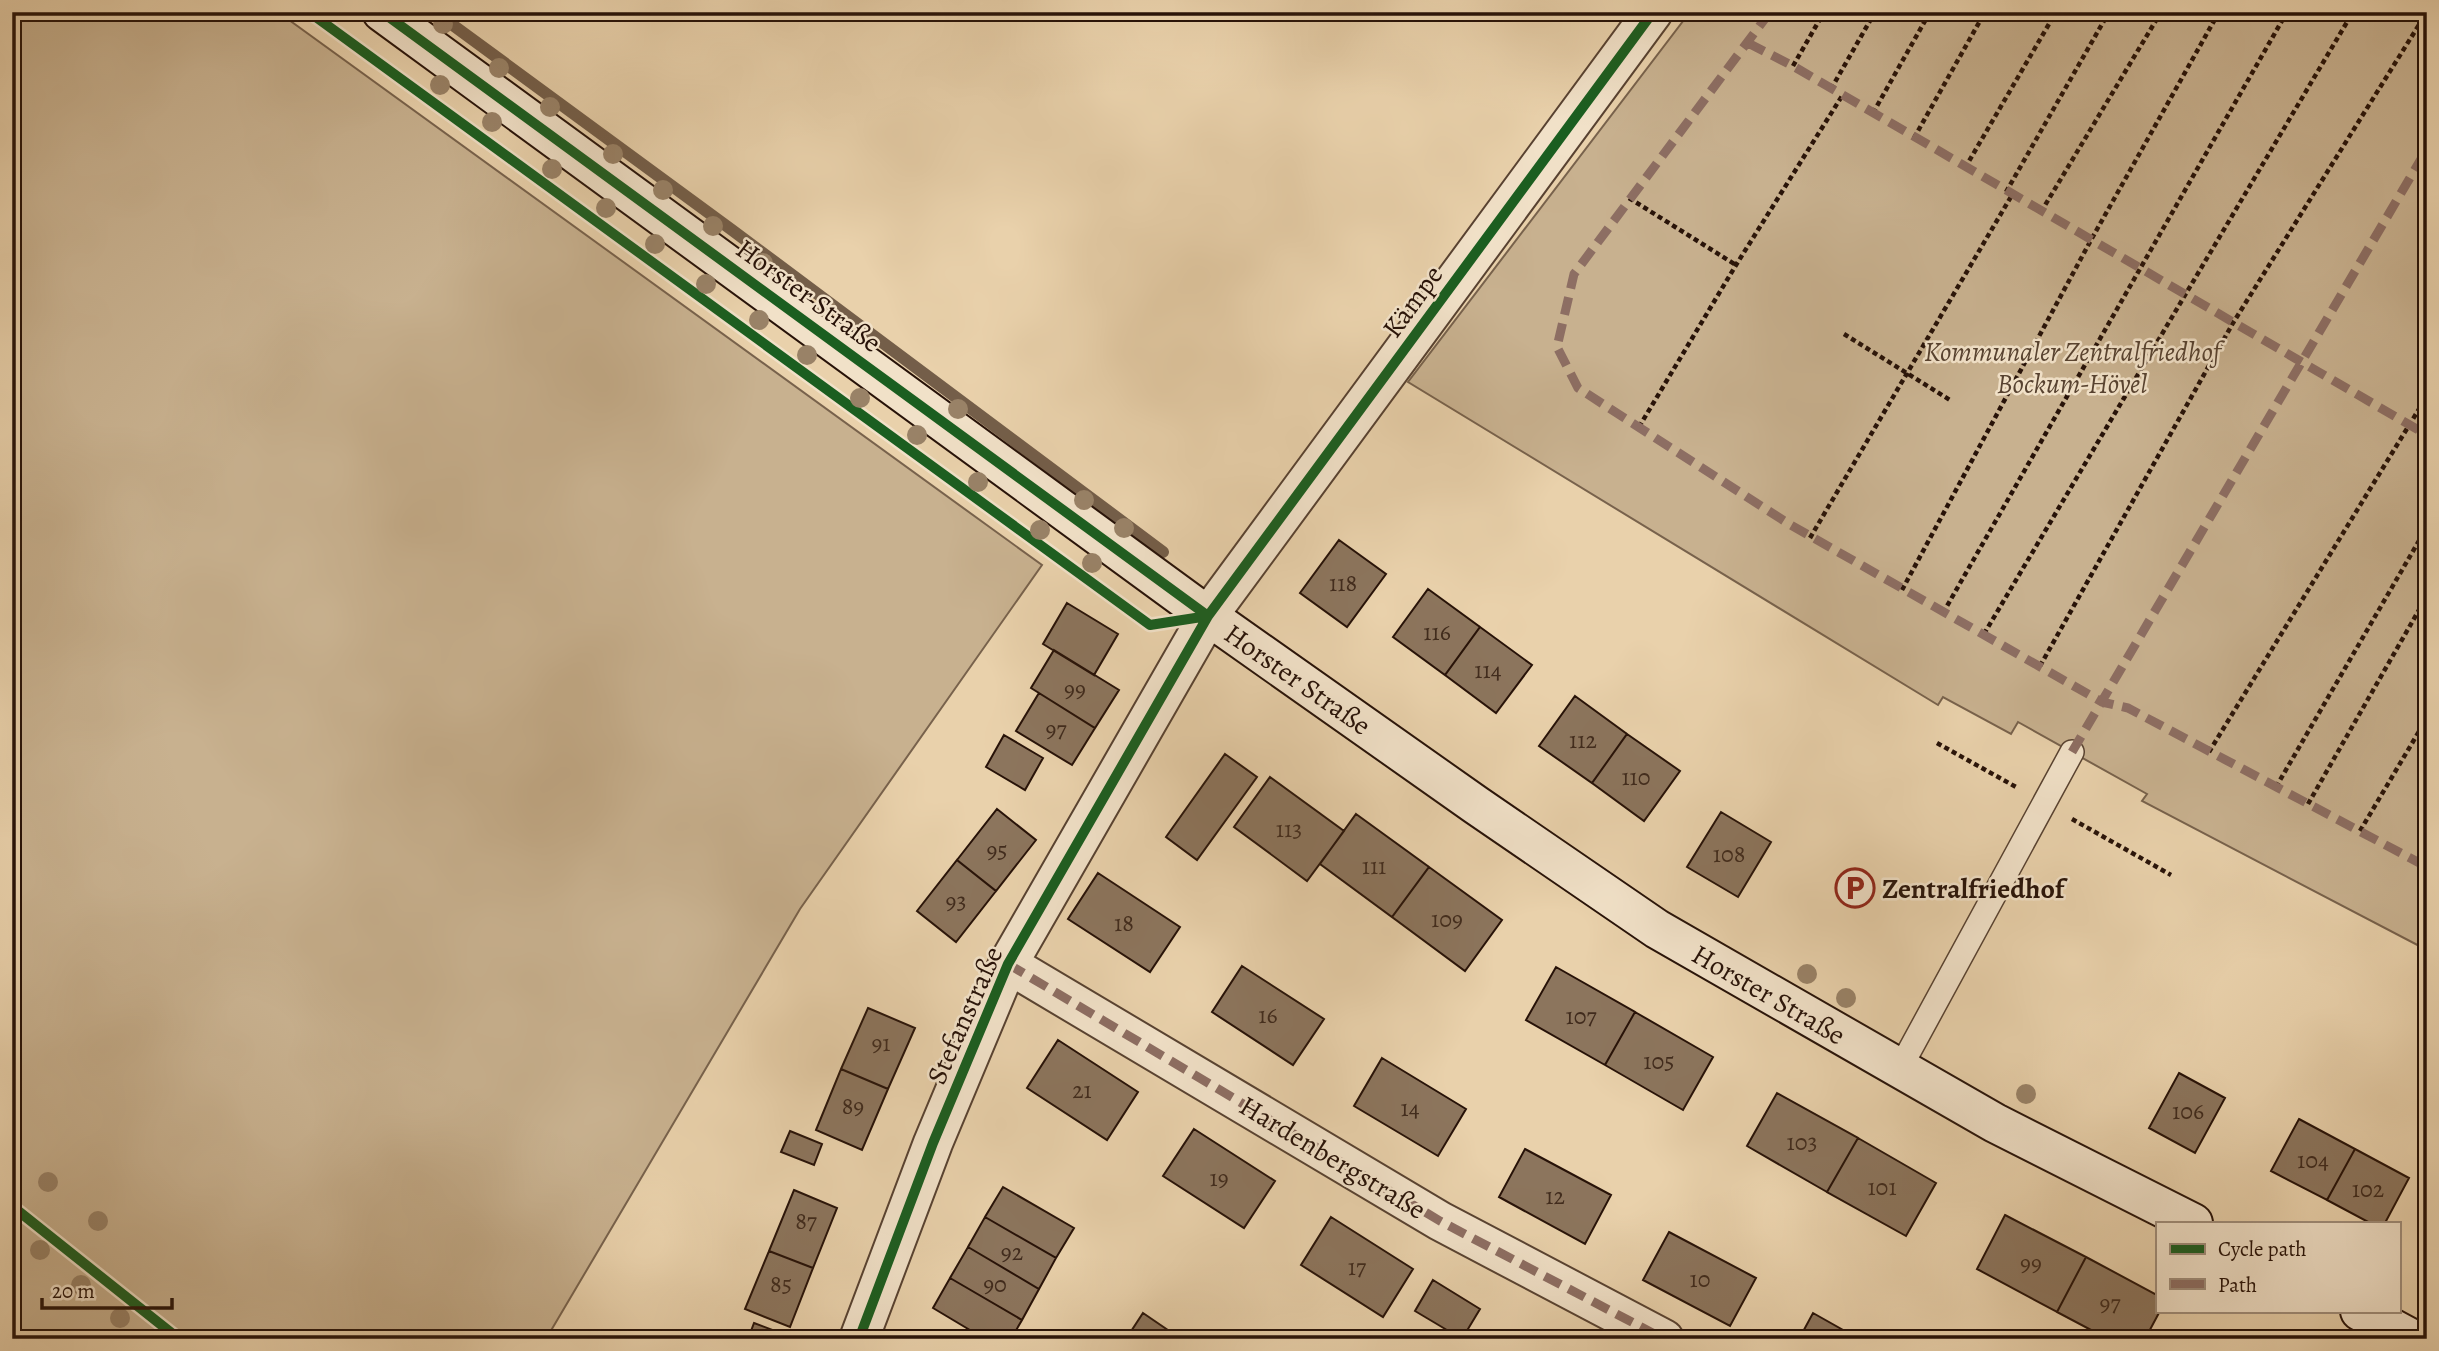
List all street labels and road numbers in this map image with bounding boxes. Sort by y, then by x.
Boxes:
street label: Horster Straße [728,230,889,361]
street label: Kämpe [1374,258,1452,346]
street label: Horster Straße [1216,615,1378,744]
street label: Horster Straße [1685,936,1852,1054]
street label: Stefanstraße [918,941,1012,1090]
street label: Hardenbergstraße [1232,1087,1433,1229]

